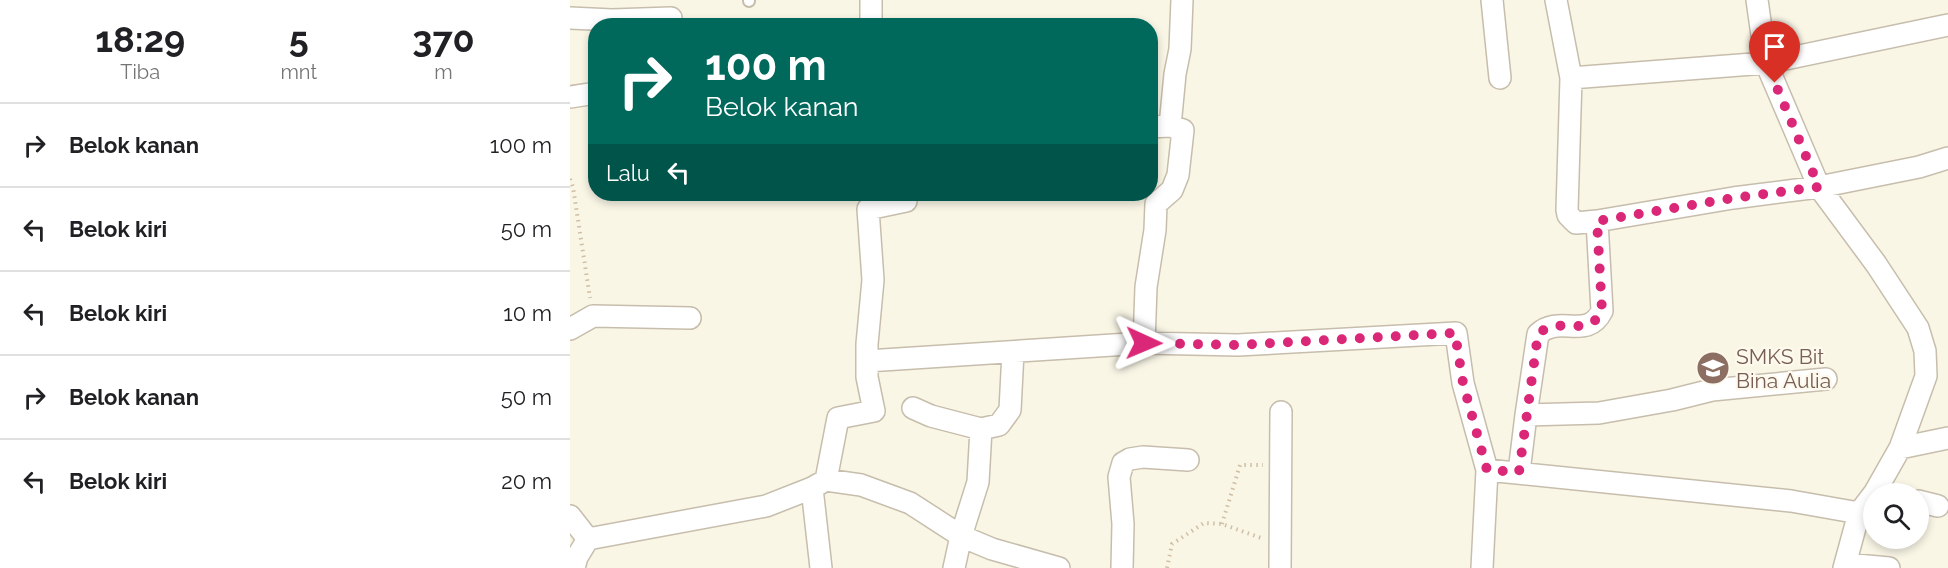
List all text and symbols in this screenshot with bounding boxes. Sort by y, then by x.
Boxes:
text: 18:29 [95,18,185,60]
text: 5 [289,18,309,60]
text: 370 [412,18,475,60]
pin [1749,21,1800,83]
icon: arrive [1758,30,1791,63]
text: 100 m [705,41,827,90]
icon: right [606,42,684,120]
text: Tiba [120,60,160,84]
text: mnt [280,60,317,84]
text: m [434,60,453,84]
text: Belok kanan [705,91,859,122]
icon: right [18,129,51,162]
text: Belok kanan [69,132,199,158]
text: 100 m [490,132,552,158]
icon: left [662,156,695,189]
text: Lalu [606,160,650,186]
icon: left [18,213,51,246]
text: Belok kiri [69,216,167,242]
text: 50 m [501,216,552,242]
icon: left [18,297,51,330]
text: Belok kiri [69,300,167,326]
text: 10 m [503,300,552,326]
position arrow [1112,311,1176,375]
place label: SMKS Bit Bina Aulia [1736,344,1831,393]
school or university icon: SMKS Bit Bina Aulia [1695,350,1731,386]
icon: right [18,381,51,414]
text: Belok kanan [69,384,199,410]
text: 50 m [501,384,552,410]
icon: left [18,465,51,498]
text: Belok kiri [69,468,167,494]
text: 20 m [501,468,552,494]
map controls [1863,483,1929,549]
button: search [1863,483,1929,549]

